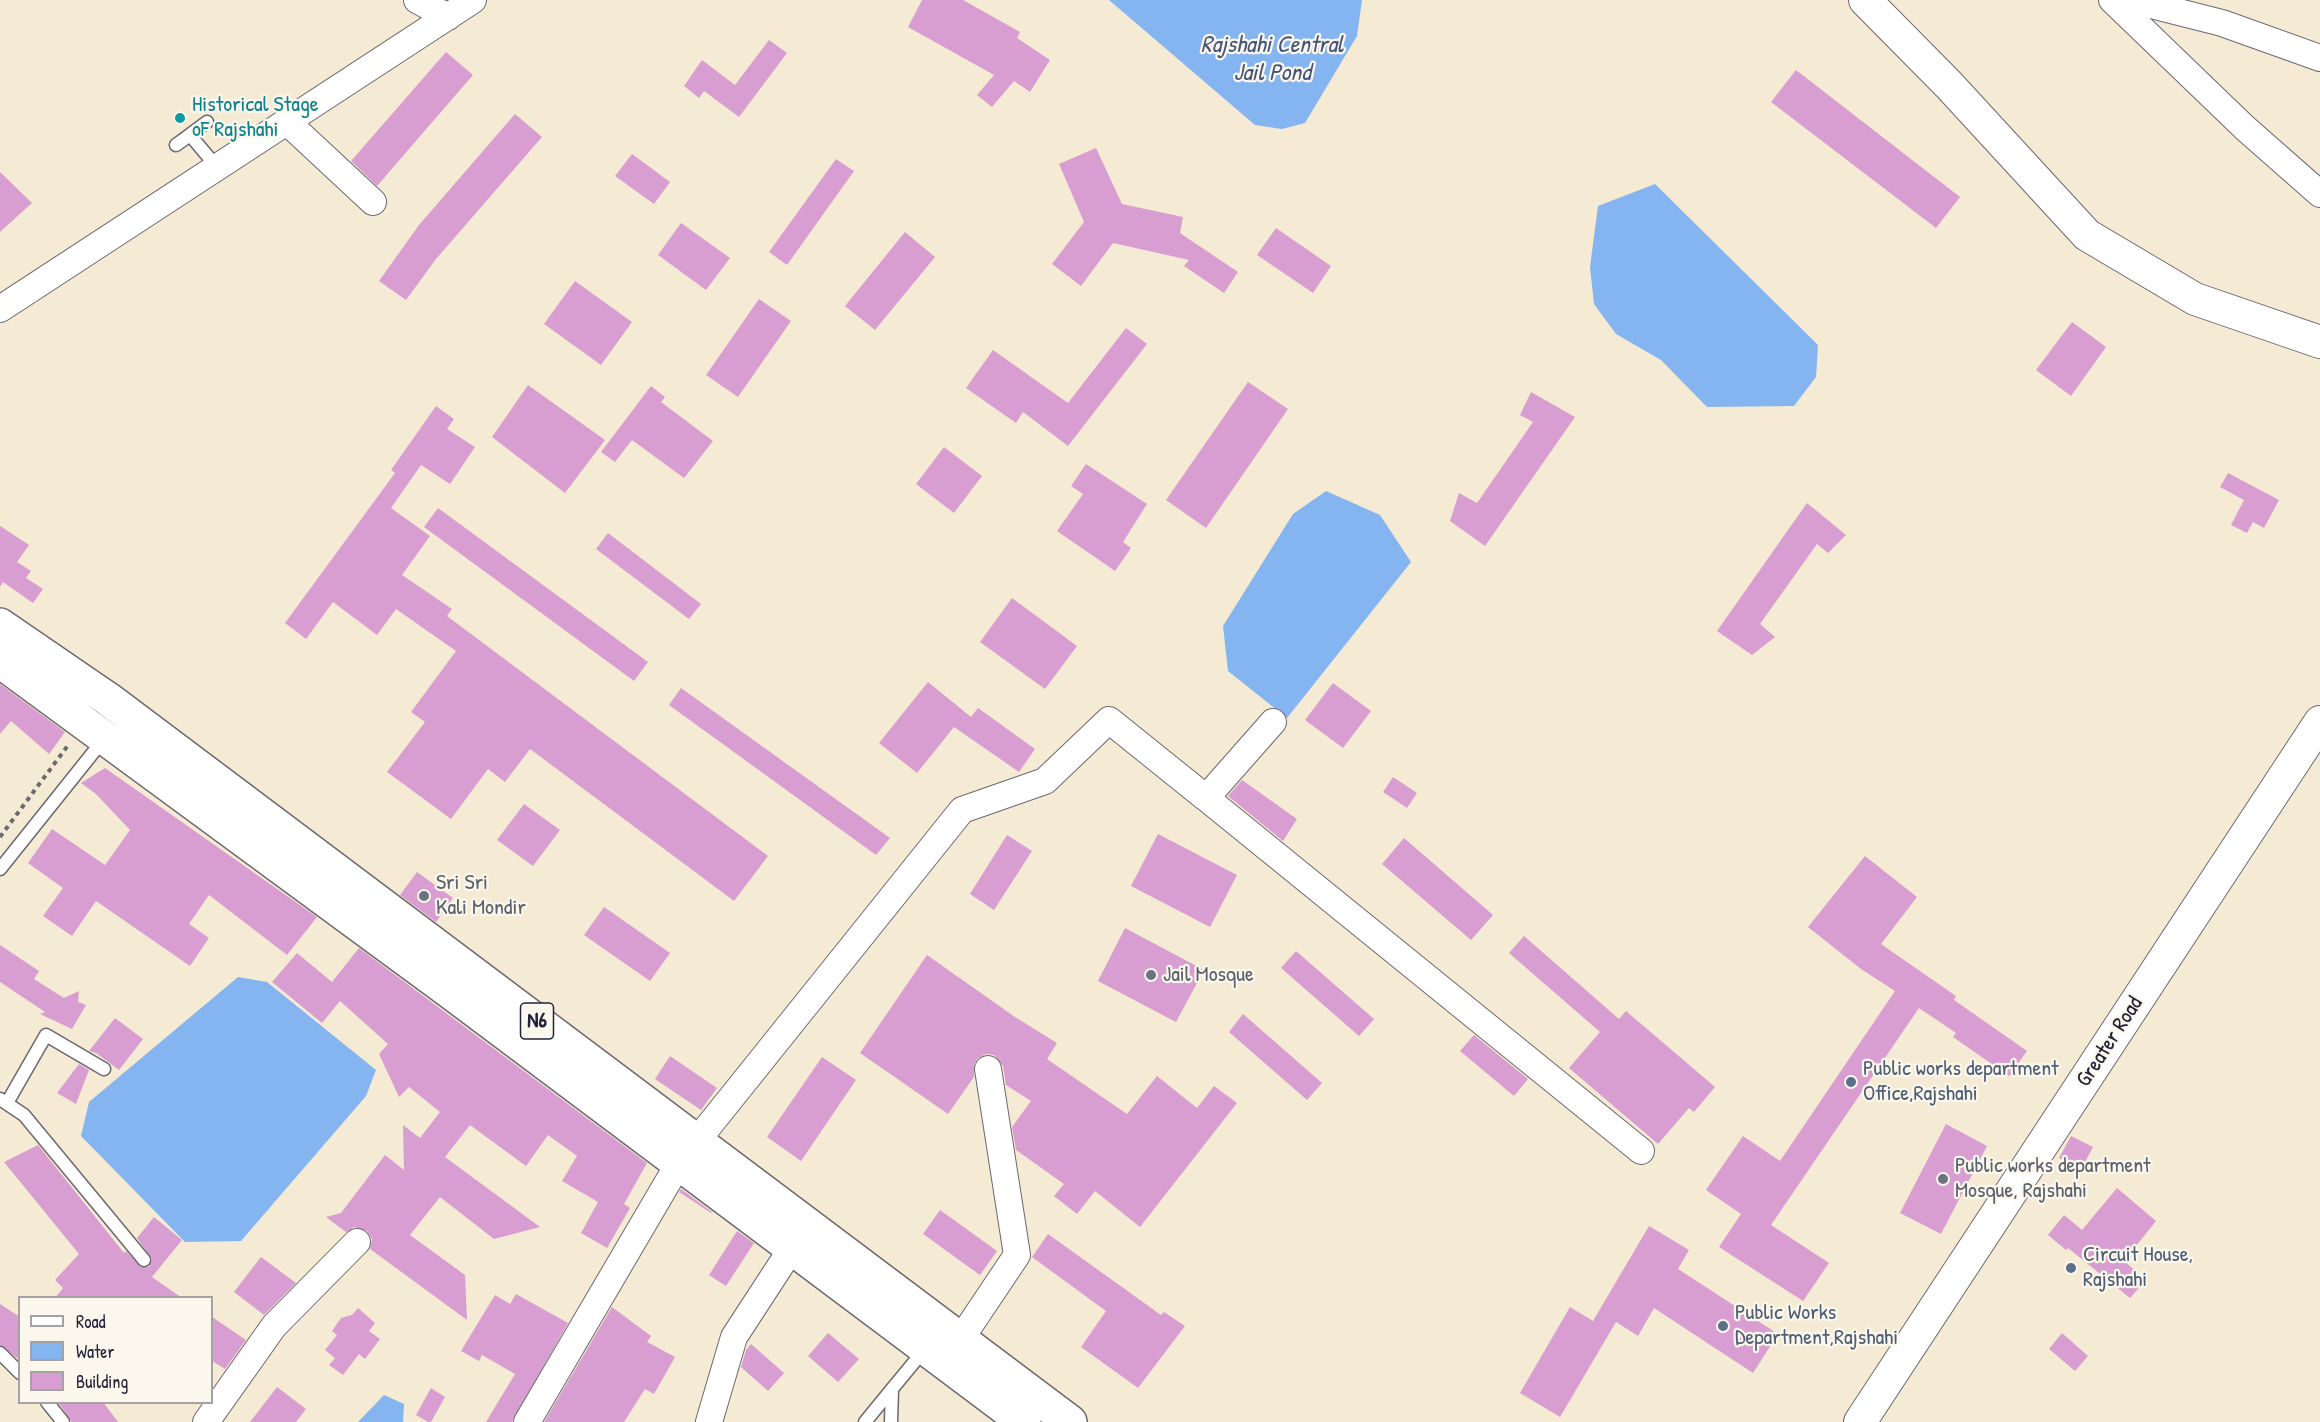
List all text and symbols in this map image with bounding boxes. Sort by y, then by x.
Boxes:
water label: Rajshahi Central Jail Pond [1201,32,1343,88]
place label: Historical Stage oF Rajshahi [192,92,318,144]
marker: Historical Stage oF Rajshahi [173,111,187,125]
place label: Sri Sri Kali Mondir [436,870,526,921]
marker: Sri Sri Kali Mondir [417,889,431,903]
place label: Jail Mosque [1163,962,1254,988]
marker: Jail Mosque [1144,968,1158,982]
street label: Greater Road [2071,992,2149,1092]
road number: N6 [520,1003,554,1039]
place label: Public works department Office,Rajshahi [1863,1056,2059,1108]
marker: Public works department Office,Rajshahi [1844,1075,1858,1089]
place label: Public works department Mosque, Rajshahi [1955,1153,2151,1204]
marker: Public works department Mosque, Rajshahi [1936,1172,1950,1186]
place label: Circuit House, Rajshahi [2083,1242,2193,1294]
marker: Circuit House, Rajshahi [2064,1261,2078,1275]
legend [18,1296,213,1404]
place label: Public Works Department,Rajshahi [1735,1300,1898,1352]
text: Road [76,1309,106,1334]
marker: Public Works Department,Rajshahi [1716,1319,1730,1333]
text: Water [76,1339,114,1364]
text: Building [76,1369,128,1394]

